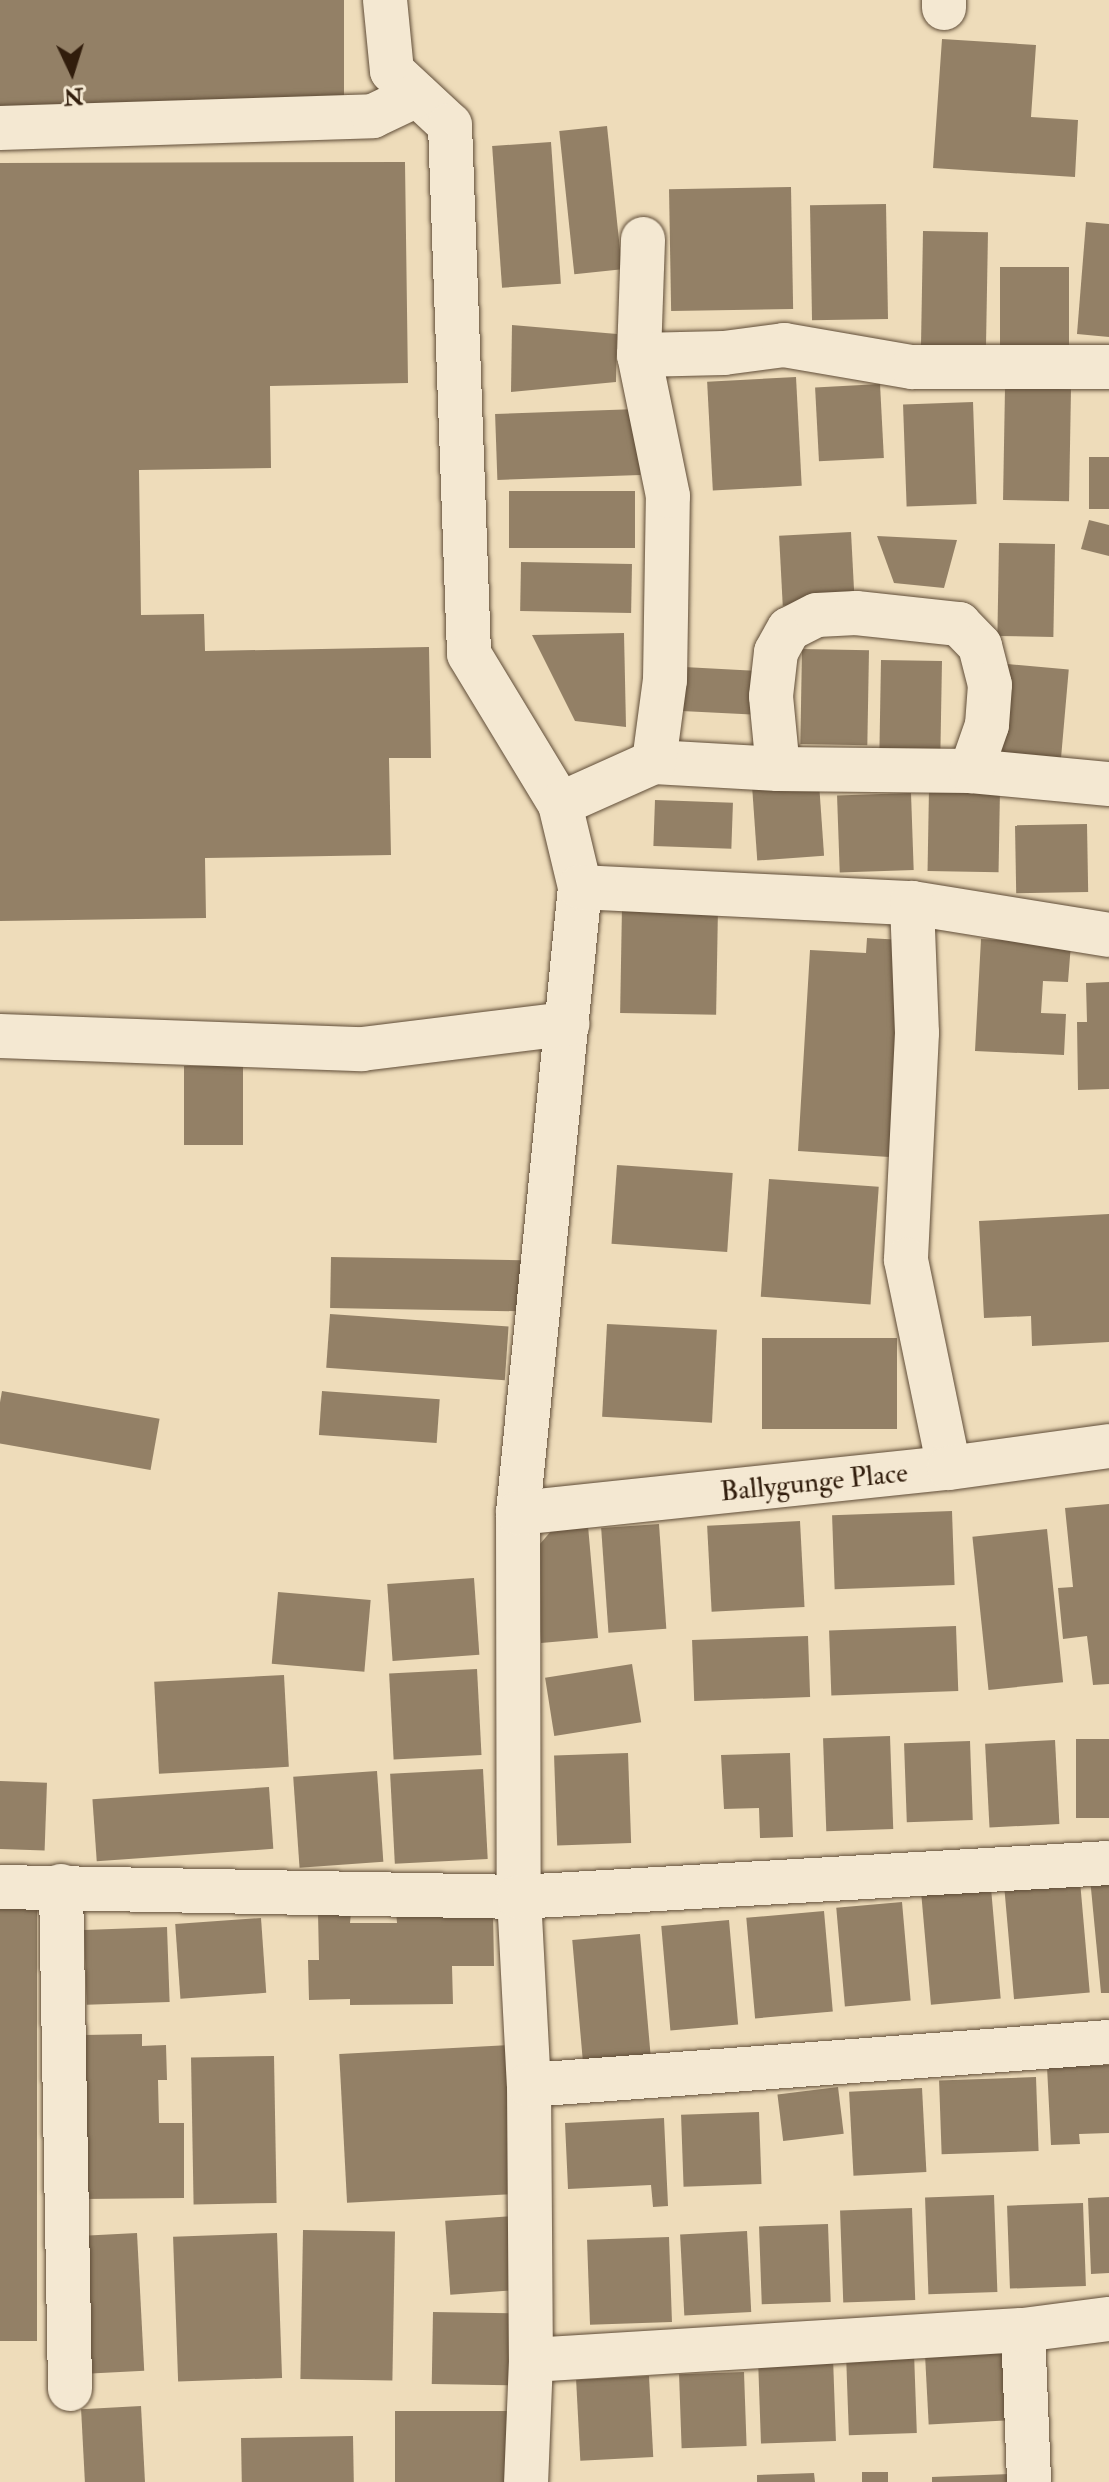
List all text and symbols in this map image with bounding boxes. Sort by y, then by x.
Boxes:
north arrow [32,32,112,112]
text: N [63,81,84,111]
street label: Ballygunge Place [719,1456,909,1510]

